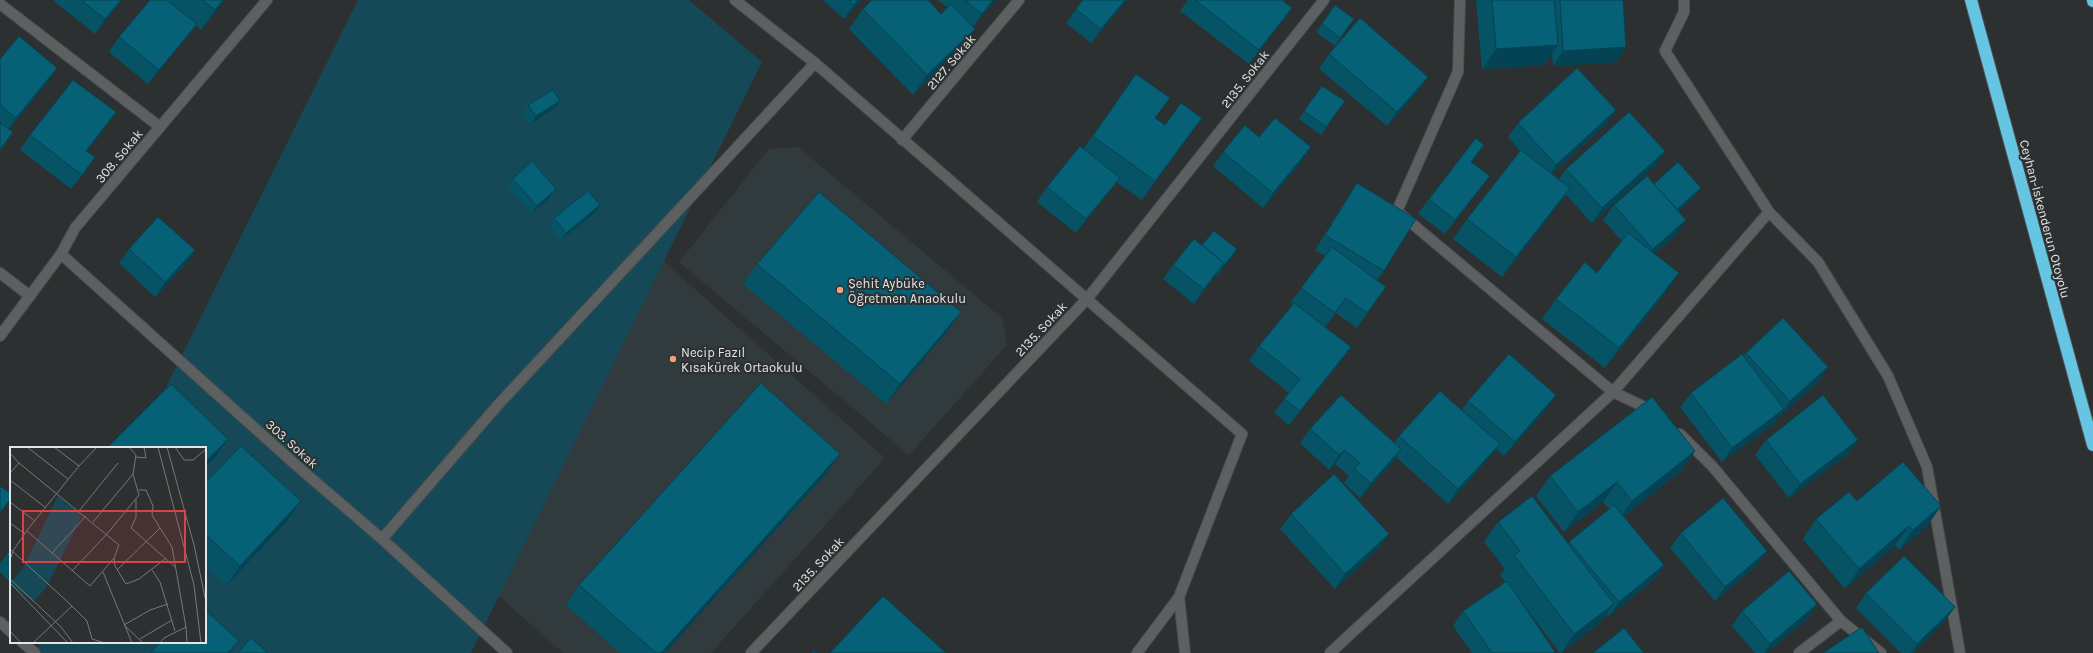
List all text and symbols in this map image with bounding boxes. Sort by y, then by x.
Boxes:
street label: 2127. Sokak [924,31,978,93]
street label: 2135. Sokak [1218,47,1272,111]
street label: 308. Sokak [92,126,146,186]
street label: Ceyhan-İskenderun Otoyolu [2017,138,2073,300]
place label: Şehit Aybüke Öğretmen Anaokulu [848,276,966,306]
marker: Şehit Aybüke Öğretmen Anaokulu [835,285,845,295]
street label: 2135. Sokak [1012,299,1070,359]
place label: Necip Fazıl Kısakürek Ortaokulu [681,345,803,375]
marker: Necip Fazıl Kısakürek Ortaokulu [668,354,678,364]
street label: 303. Sokak [263,417,321,471]
inset map [10,447,206,643]
street label: 2135. Sokak [789,534,847,594]

